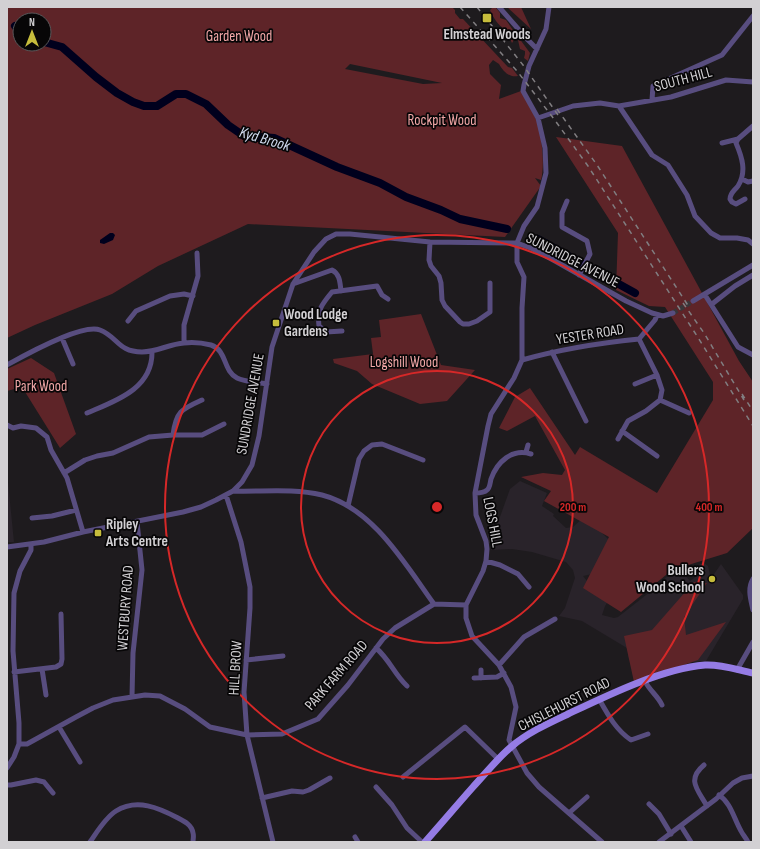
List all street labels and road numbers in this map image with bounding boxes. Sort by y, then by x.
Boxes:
street label: SOUTH HILL [652,63,715,96]
street label: SUNDRIDGE AVENUE [523,229,623,292]
street label: YESTER ROAD [555,320,625,349]
street label: SUNDRIDGE AVENUE [232,352,269,456]
street label: LOGS HILL [478,495,507,549]
street label: WESTBURY ROAD [113,565,138,651]
street label: PARK FARM ROAD [301,636,372,714]
street label: HILL BROW [225,640,246,696]
street label: CHISLEHURST ROAD [515,673,613,736]

